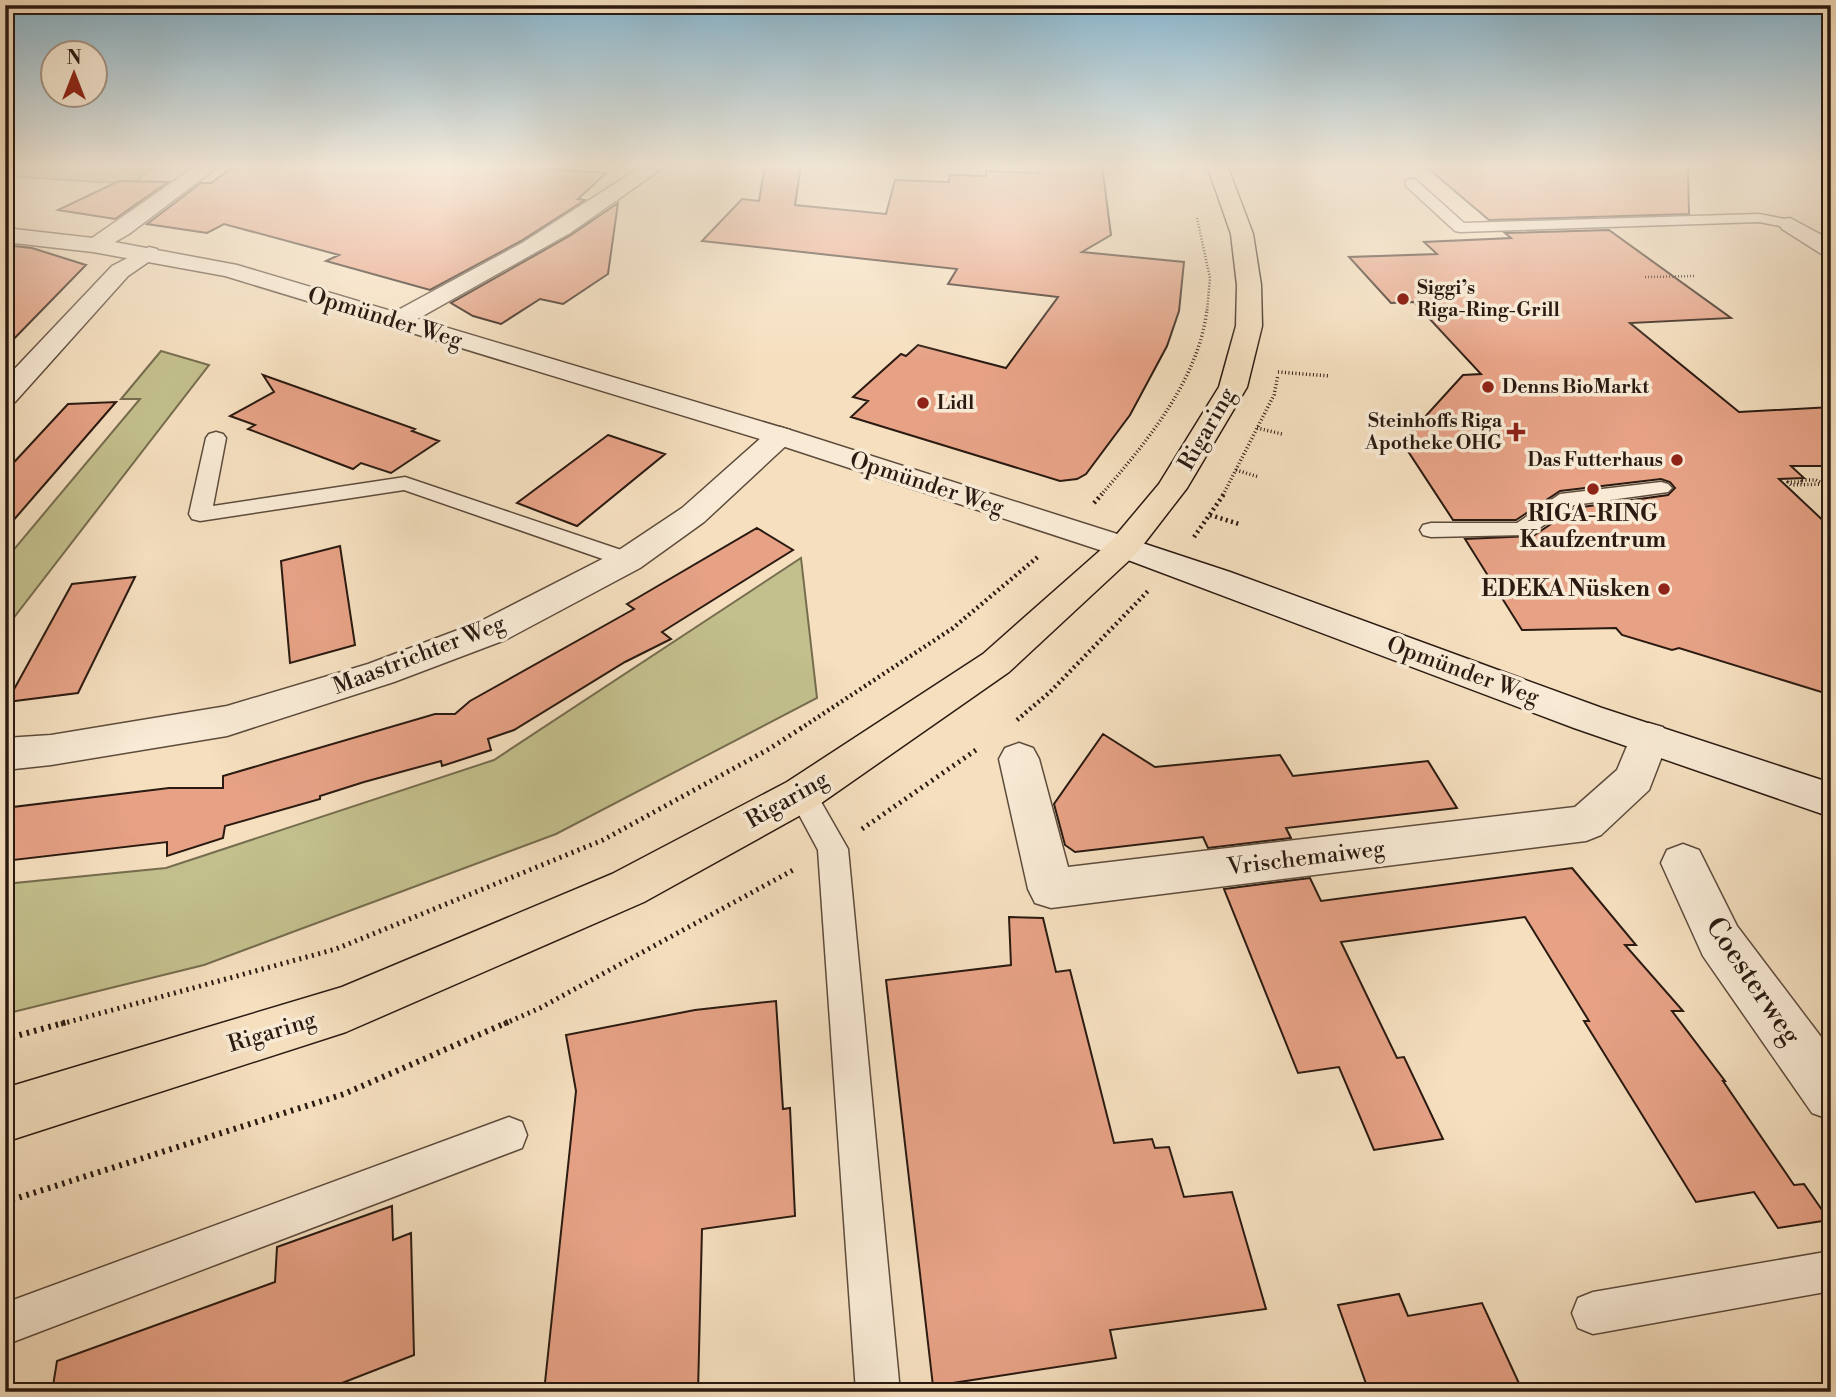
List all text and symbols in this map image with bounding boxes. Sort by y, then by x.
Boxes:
north arrow [38,38,108,108]
text: N [66,46,82,70]
place label: Siggi’s Riga-Ring-Grill [1417,276,1560,322]
street label: Opmünder Weg [304,281,466,355]
marker: Siggi’s Riga-Ring-Grill [1395,291,1411,307]
place label: Denns BioMarkt [1502,375,1649,399]
marker: Denns BioMarkt [1480,379,1496,395]
street label: Rigaring [1172,383,1242,475]
place label: Lidl [937,391,974,415]
marker: Lidl [915,395,931,411]
place label: Steinhoffs Riga Apotheke OHG [1364,409,1503,455]
marker: Steinhoffs Riga Apotheke OHG [1508,424,1524,440]
street label: Opmünder Weg [846,446,1008,522]
place label: Das Futterhaus [1527,448,1663,472]
marker: Das Futterhaus [1669,452,1685,468]
marker: RIGA-RING Kaufzentrum [1585,481,1601,497]
place label: RIGA-RING Kaufzentrum [1520,500,1666,554]
place label: EDEKA Nüsken [1481,575,1650,603]
marker: EDEKA Nüsken [1656,581,1672,597]
street label: Maastrichter Weg [329,609,509,701]
street label: Opmünder Weg [1383,630,1543,712]
street label: Rigaring [741,765,833,835]
street label: Vrischemaiweg [1225,834,1386,882]
street label: Coesterweg [1698,911,1809,1052]
street label: Rigaring [225,1005,320,1059]

